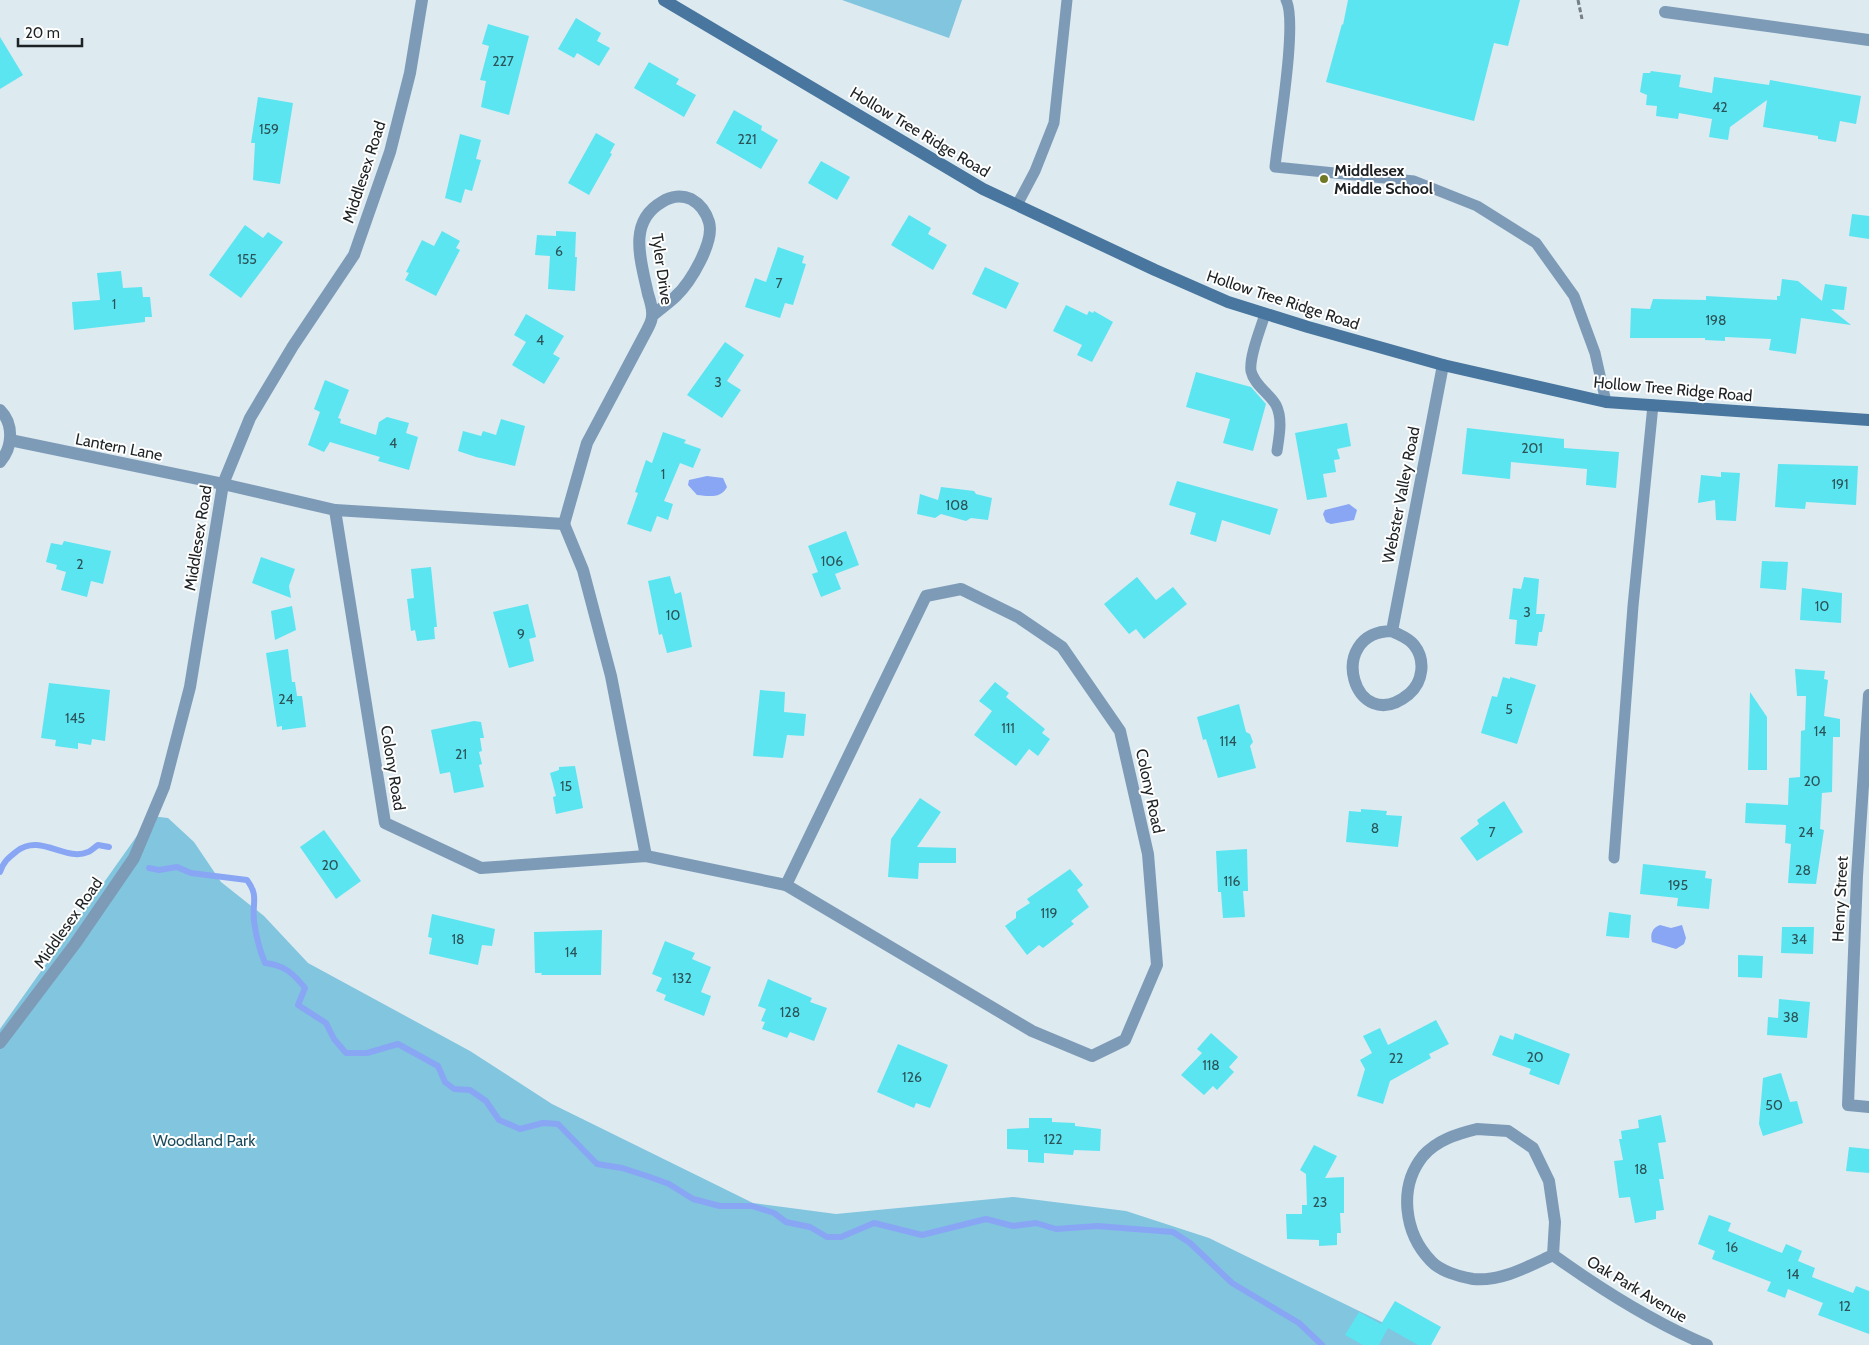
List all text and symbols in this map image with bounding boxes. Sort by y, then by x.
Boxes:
scale bar [18,15,81,47]
text: 20 m [25,24,60,42]
house number: 227 [492,52,514,70]
street label: Hollow Tree Ridge Road [847,83,993,181]
house number: 42 [1712,98,1728,116]
street label: Middlesex Road [339,118,389,226]
house number: 159 [259,120,279,138]
house number: 221 [737,130,757,148]
place label: Middlesex Middle School [1334,161,1433,198]
marker: Middlesex Middle School [1318,173,1330,185]
street label: Tyler Drive [648,232,676,306]
house number: 6 [555,242,563,260]
house number: 155 [237,250,257,268]
street label: Hollow Tree Ridge Road [1204,266,1362,334]
house number: 7 [775,274,783,292]
house number: 1 [112,295,116,313]
house number: 198 [1706,311,1727,329]
house number: 4 [536,331,544,349]
house number: 3 [714,373,722,391]
street label: Hollow Tree Ridge Road [1593,373,1753,405]
street label: Webster Valley Road [1378,425,1424,565]
street label: Lantern Lane [74,429,164,465]
house number: 4 [389,434,397,452]
house number: 201 [1521,439,1543,457]
house number: 1 [661,465,665,483]
house number: 191 [1831,475,1849,493]
street label: Middlesex Road [180,484,216,592]
house number: 108 [946,496,968,514]
house number: 106 [821,552,843,570]
house number: 2 [76,555,84,573]
house number: 10 [1815,597,1829,615]
house number: 3 [1523,603,1531,621]
house number: 10 [666,606,680,624]
house number: 9 [517,625,525,643]
house number: 24 [278,690,294,708]
house number: 5 [1505,700,1513,718]
house number: 145 [65,709,85,727]
house number: 111 [1001,719,1015,737]
house number: 14 [1814,722,1826,740]
street label: Colony Road [377,724,409,812]
house number: 114 [1219,732,1237,750]
house number: 21 [455,745,467,763]
street label: Colony Road [1132,747,1168,835]
house number: 20 [1803,772,1821,790]
house number: 15 [560,777,572,795]
house number: 8 [1371,819,1379,837]
house number: 7 [1488,823,1496,841]
house number: 24 [1798,823,1814,841]
street label: Henry Street [1828,855,1852,942]
house number: 20 [321,856,339,874]
house number: 28 [1795,861,1811,879]
house number: 116 [1223,872,1241,890]
street label: Middlesex Road [30,874,106,972]
house number: 195 [1668,876,1688,894]
house number: 119 [1040,904,1058,922]
house number: 18 [451,930,465,948]
house number: 34 [1791,930,1807,948]
house number: 14 [565,943,577,961]
house number: 132 [672,969,692,987]
house number: 128 [780,1003,800,1021]
house number: 38 [1783,1008,1799,1026]
house number: 20 [1526,1048,1544,1066]
house number: 22 [1389,1049,1403,1067]
house number: 118 [1202,1056,1220,1074]
house number: 126 [902,1068,922,1086]
house number: 50 [1765,1096,1783,1114]
house number: 122 [1043,1130,1063,1148]
park label: Woodland Park [153,1131,256,1150]
house number: 18 [1634,1160,1648,1178]
house number: 23 [1313,1193,1327,1211]
house number: 16 [1726,1238,1738,1256]
street label: Oak Park Avenue [1583,1252,1691,1326]
house number: 14 [1787,1265,1799,1283]
house number: 12 [1839,1297,1851,1315]

